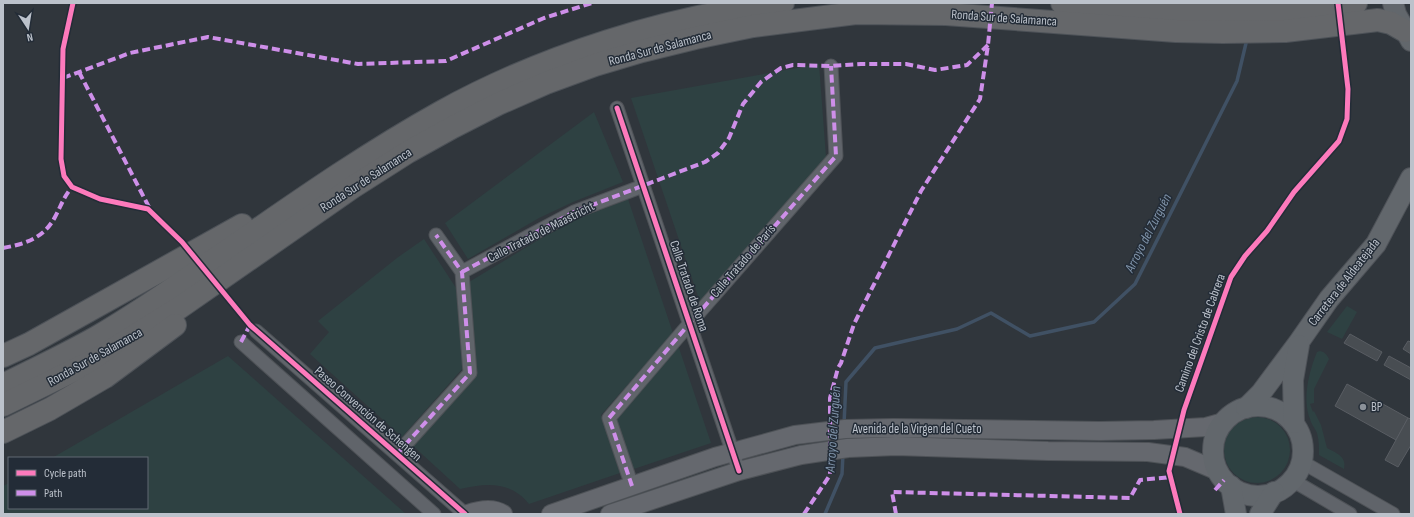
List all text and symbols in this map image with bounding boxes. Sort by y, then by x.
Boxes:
street label: Ronda Sur de Salamanca [951,6,1057,30]
north arrow [8,8,48,48]
street label: Ronda Sur de Salamanca [607,27,713,69]
text: N [26,30,34,44]
street label: Ronda Sur de Salamanca [317,144,415,216]
water label: Arroyo del Zurguén [1120,191,1175,276]
street label: Calle Tratado de Maastricht [485,198,597,266]
street label: Calle Tratado de París [707,221,779,301]
street label: Carretera de Aldeatejada [1305,235,1383,329]
street label: Calle Tratado de Roma [666,238,712,334]
street label: Camino del Cristo de Cabrera [1171,272,1229,394]
street label: Ronda Sur de Salamanca [45,324,145,390]
street label: Paseo Convención de Schengen [311,363,425,465]
water label: Arroyo del Zurguén [821,385,844,474]
place label: BP [1371,399,1383,415]
marker: BP [1358,402,1368,412]
street label: Avenida de la Virgen del Cueto [851,421,982,437]
legend [8,457,148,509]
text: Cycle path [44,466,86,481]
text: Path [44,486,62,501]

